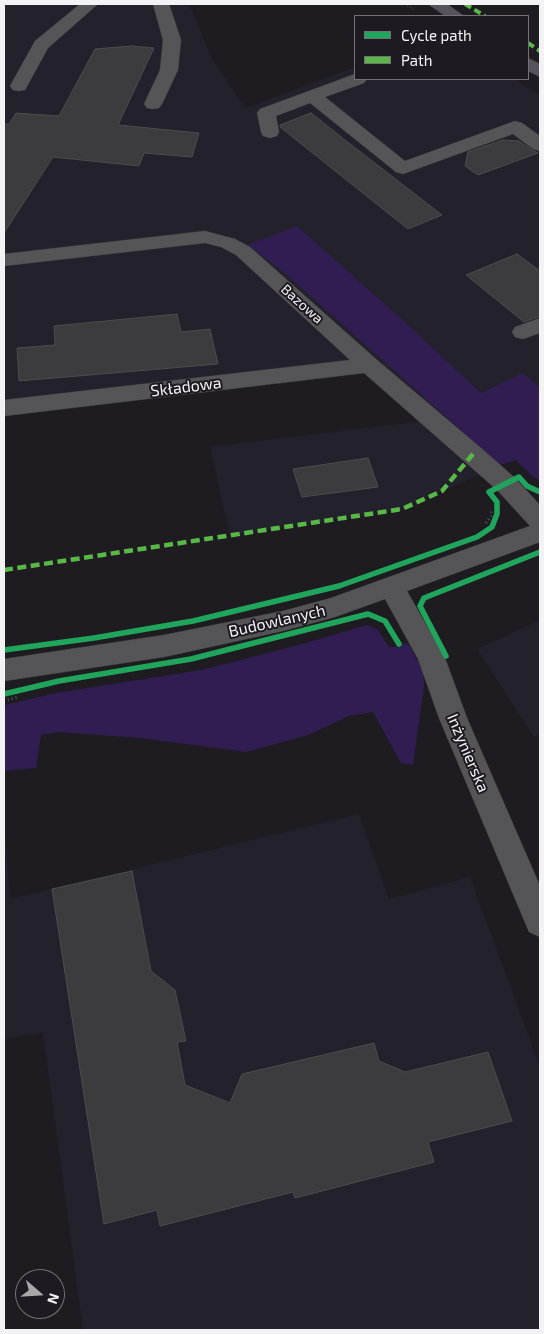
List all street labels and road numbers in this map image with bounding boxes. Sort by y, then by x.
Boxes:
street label: Bazowa [278,281,326,327]
street label: Składowa [149,373,223,401]
street label: Budowlanych [227,601,327,641]
street label: Inżynierska [443,711,493,795]

